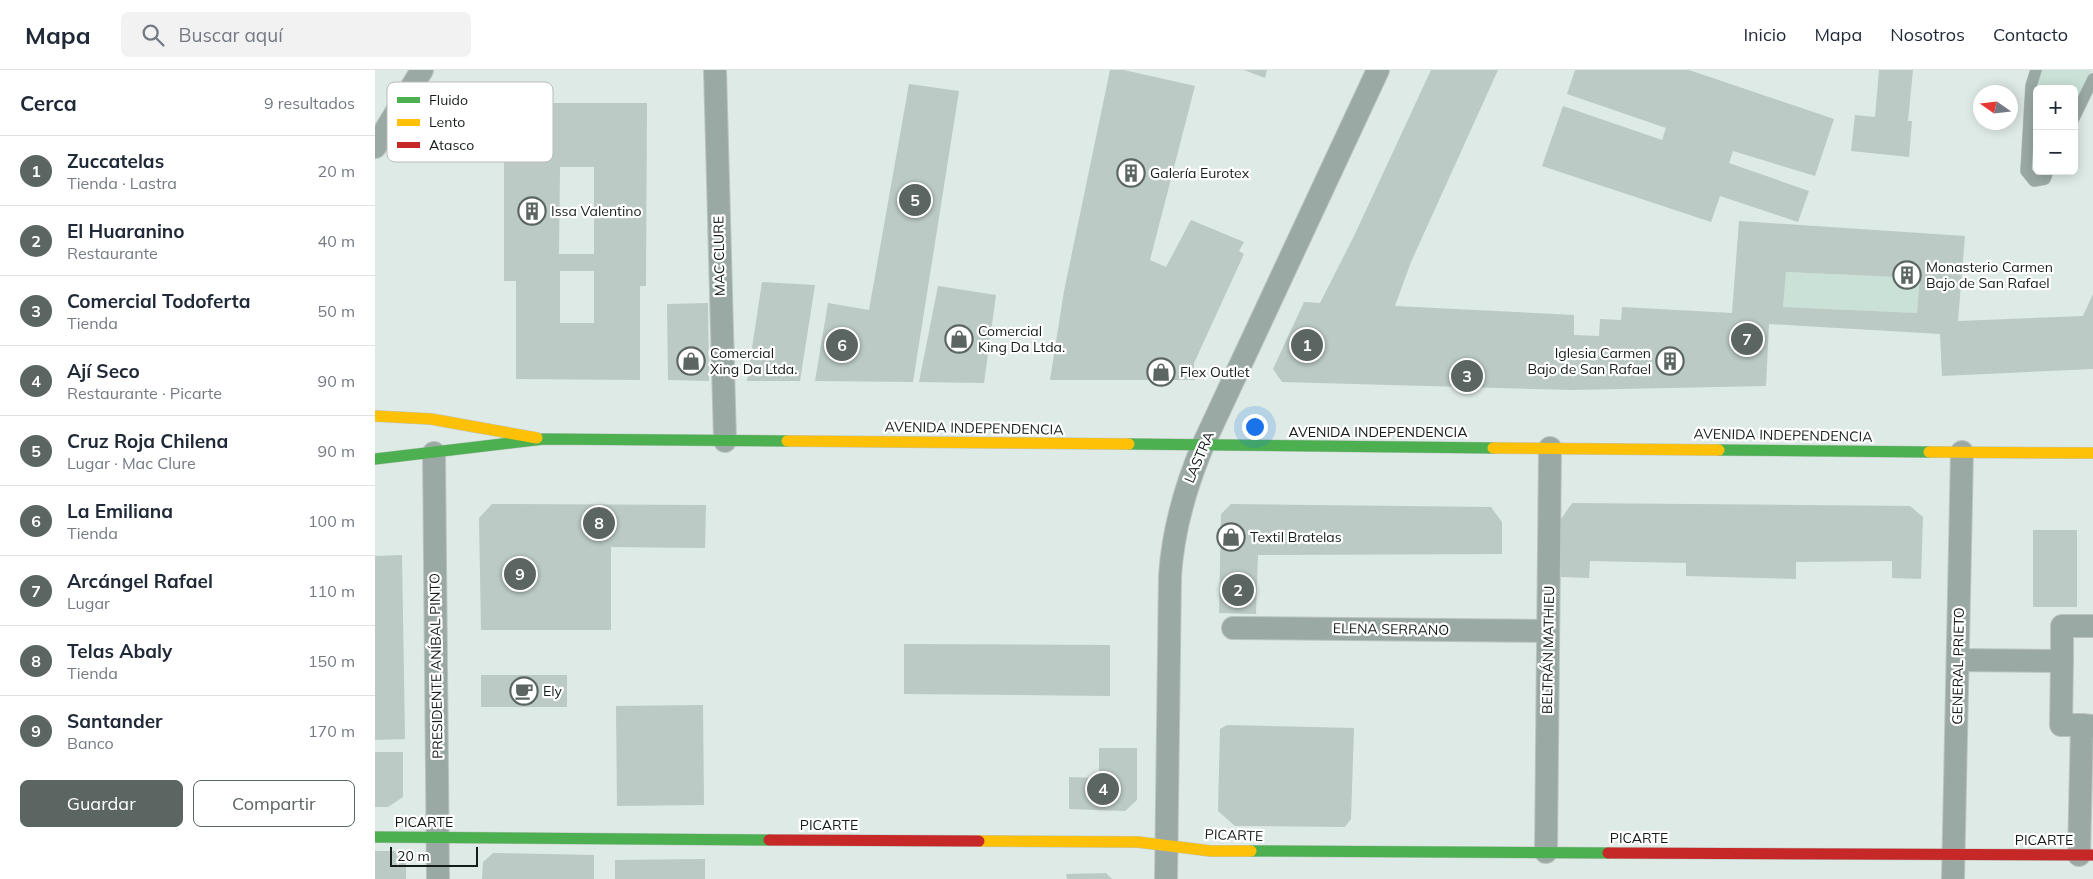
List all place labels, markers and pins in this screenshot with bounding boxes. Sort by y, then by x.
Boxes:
building icon: Galería Eurotex [1116,158,1146,188]
place label: Galería Eurotex [1150,164,1250,182]
pin: 5 [899,181,931,219]
building icon: Issa Valentino [517,196,547,226]
place label: Issa Valentino [551,202,642,220]
place label: Monasterio Carmen Bajo de San Rafael [1926,258,2053,292]
building icon: Monasterio Carmen Bajo de San Rafael [1892,260,1922,290]
pin: 7 [1731,320,1763,358]
place label: Comercial King Da Ltda. [978,322,1065,356]
shop icon: Comercial King Da Ltda. [944,324,974,354]
pin: 6 [826,326,858,364]
pin: 1 [1291,326,1323,364]
place label: Comercial Xing Da Ltda. [710,344,797,378]
place label: Iglesia Carmen Bajo de San Rafael [1527,344,1651,378]
shop icon: Comercial Xing Da Ltda. [676,346,706,376]
building icon: Iglesia Carmen Bajo de San Rafael [1655,346,1685,376]
shop icon: Flex Outlet [1146,357,1176,387]
pin: 3 [1451,357,1483,395]
place label: Flex Outlet [1180,363,1250,381]
pin: 8 [583,504,615,542]
shop icon: Textil Bratelas [1216,522,1246,552]
place label: Textil Bratelas [1250,528,1342,546]
pin: 9 [504,555,536,593]
pin: 2 [1222,571,1254,609]
cafe icon: Ely [509,676,539,706]
place label: Ely [543,682,563,700]
pin: 4 [1087,770,1119,808]

